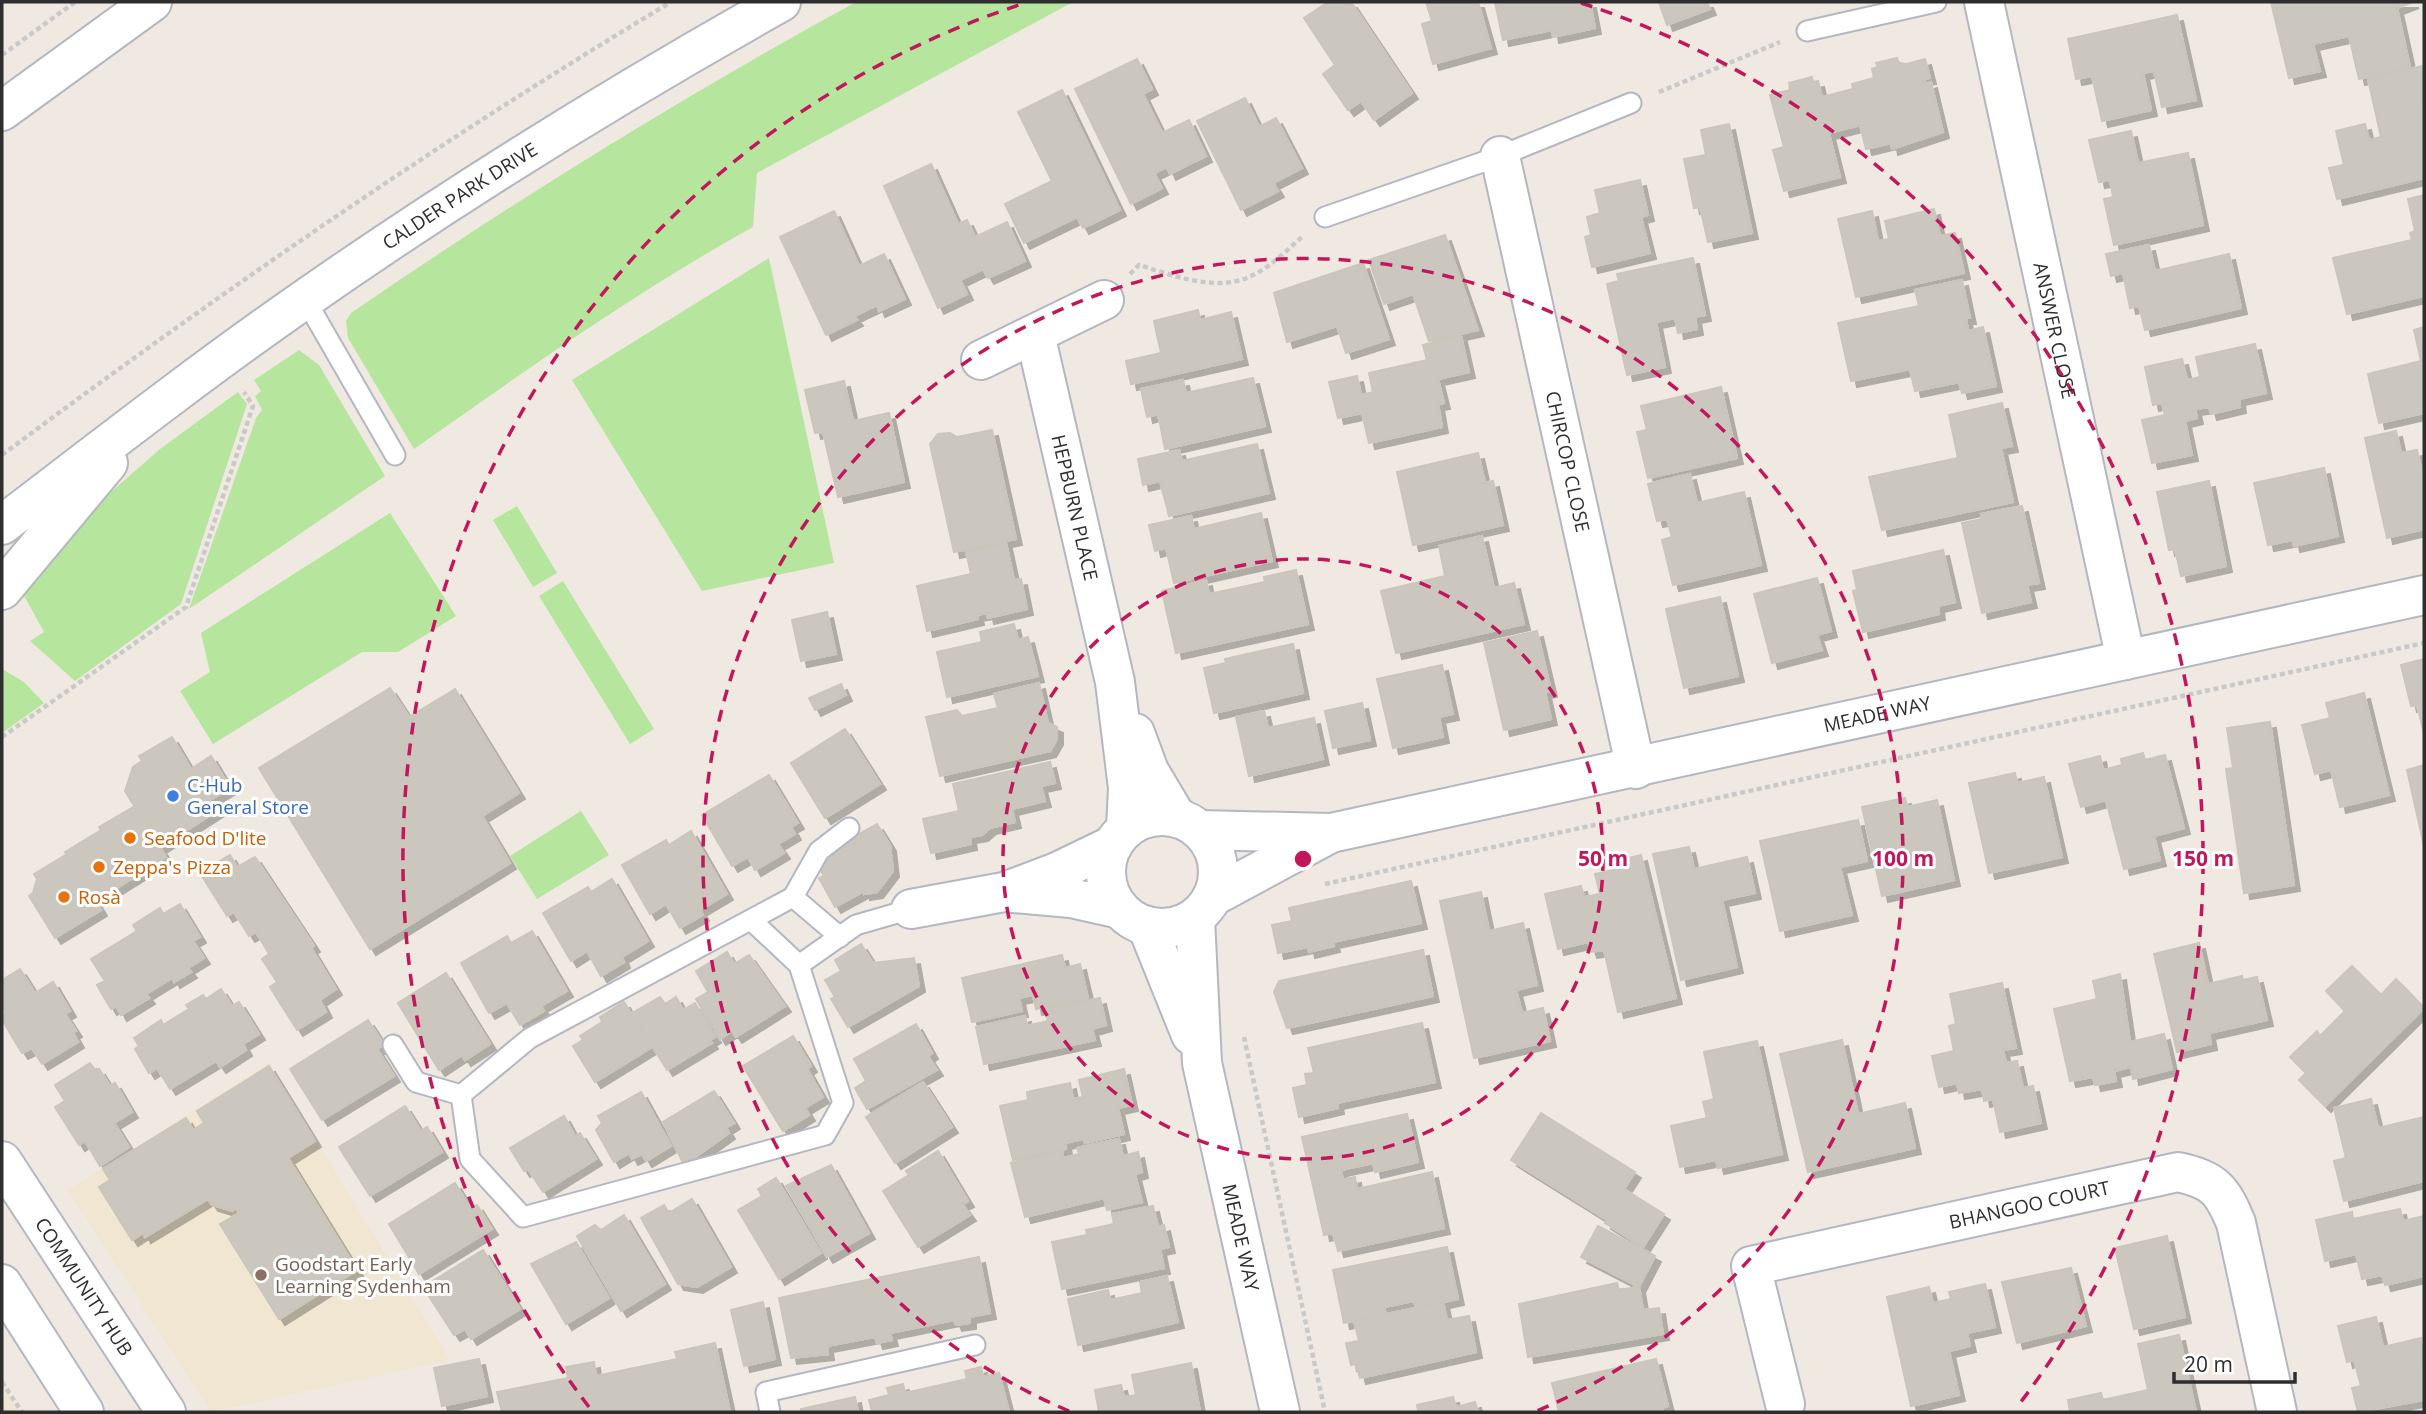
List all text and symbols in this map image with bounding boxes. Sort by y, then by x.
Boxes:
street label: CALDER PARK DRIVE [377,136,542,256]
street label: ANSWER CLOSE [2027,260,2082,401]
street label: CHIRCOP CLOSE [1540,389,1596,535]
street label: HEPBURN PLACE [1046,432,1104,583]
street label: MEADE WAY [1821,690,1934,738]
place label: C-Hub General Store [187,772,309,820]
marker: C-Hub General Store [165,788,181,804]
place label: Seafood D'lite [144,825,266,851]
marker: Seafood D'lite [122,830,138,846]
text: 50 m [1578,844,1628,872]
text: 100 m [1872,844,1934,872]
text: 150 m [2172,844,2234,872]
centre of rings [1291,847,1315,871]
place label: Zeppa's Pizza [113,854,231,880]
marker: Zeppa's Pizza [91,859,107,875]
place label: Rosà [78,884,121,910]
marker: Rosà [56,889,72,905]
street label: BHANGOO COURT [1946,1174,2112,1235]
street label: MEADE WAY [1216,1181,1266,1294]
street label: COMMUNITY HUB [29,1212,139,1361]
place label: Goodstart Early Learning Sydenham [275,1251,451,1299]
marker: Goodstart Early Learning Sydenham [253,1267,269,1283]
scale bar [2174,1340,2295,1384]
text: 20 m [2184,1350,2233,1378]

